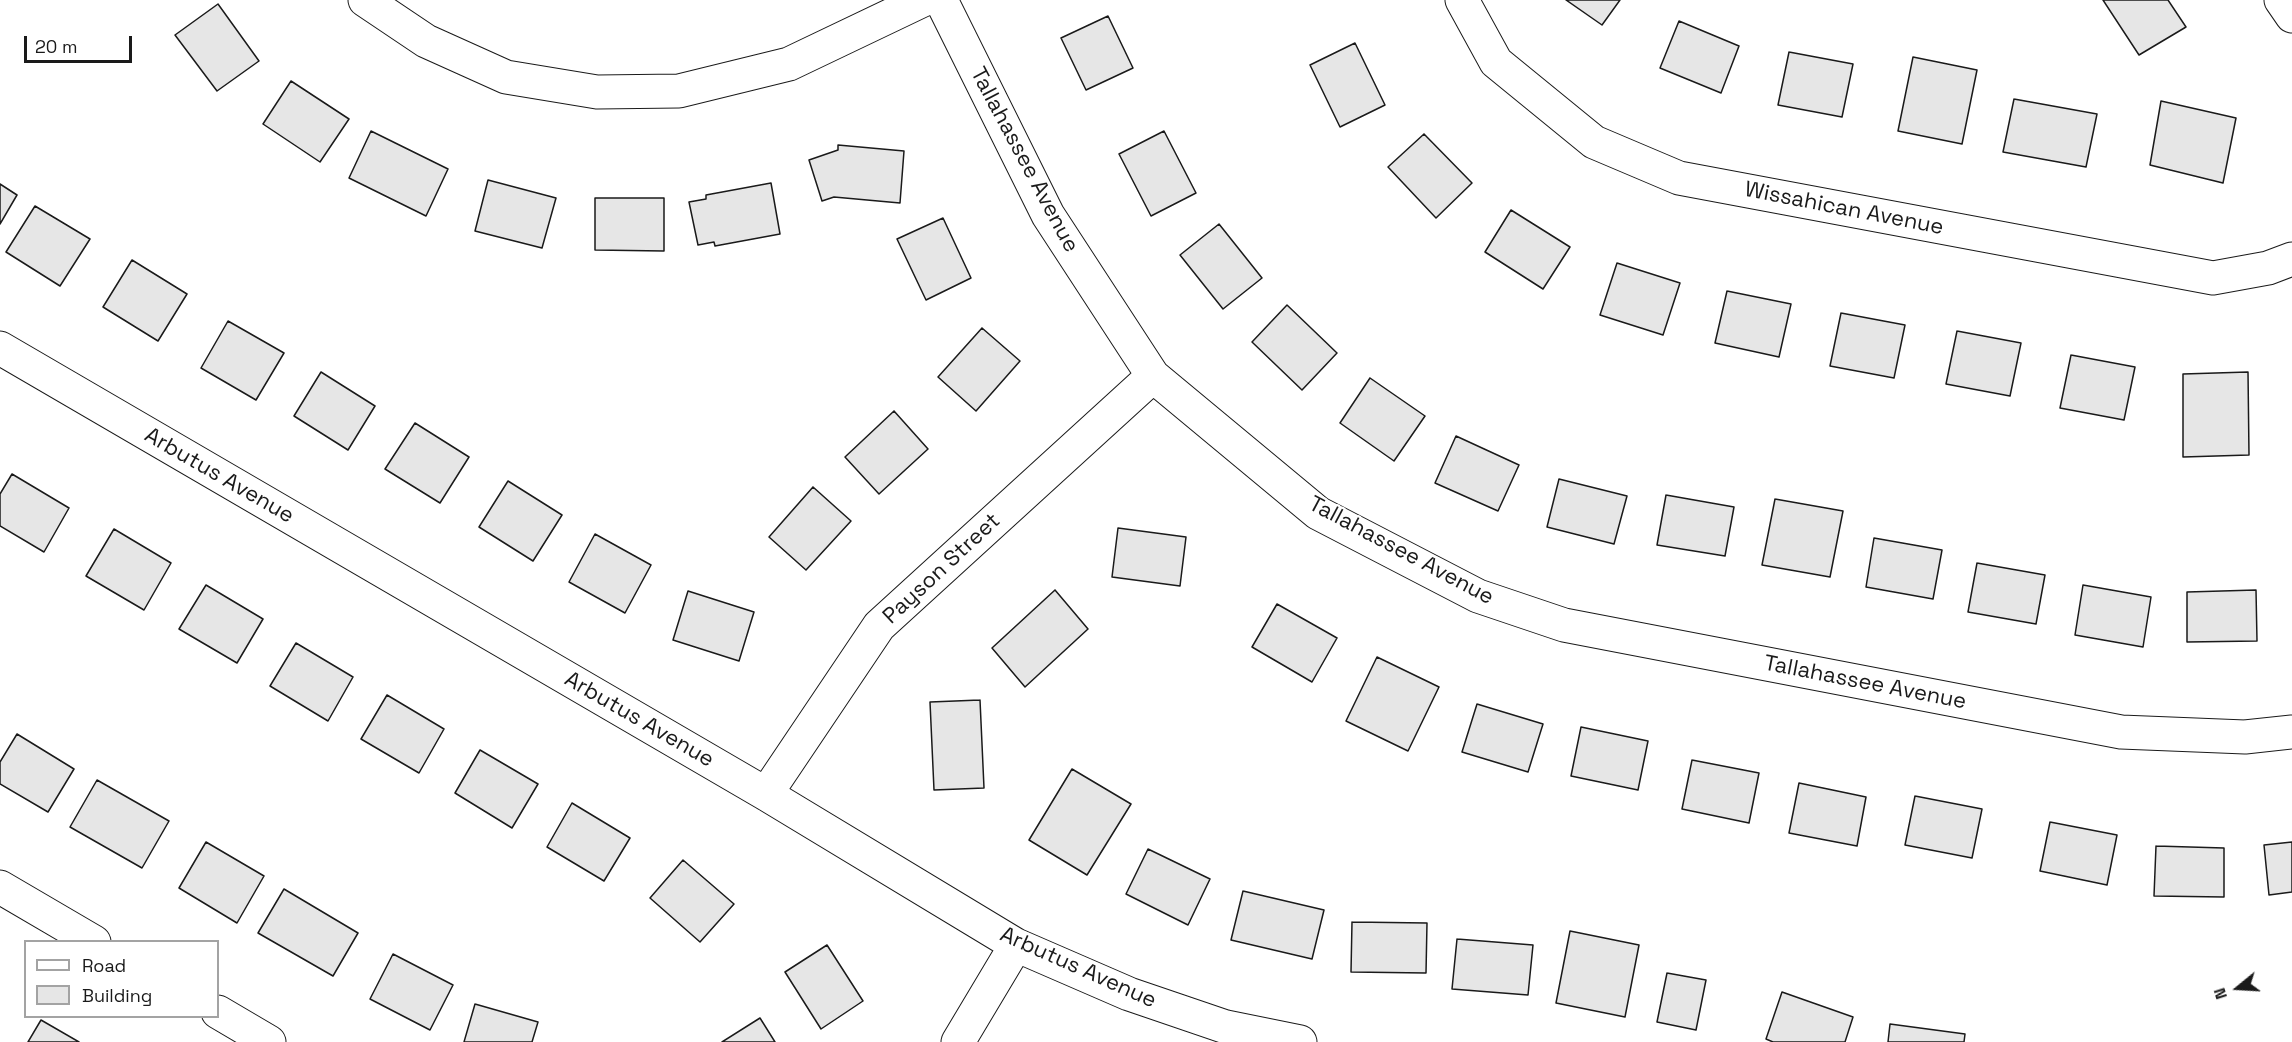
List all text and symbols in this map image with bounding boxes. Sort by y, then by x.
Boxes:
scale bar [27,24,135,62]
text: 20 m [35,35,78,58]
street label: Tallahassee Avenue [964,63,1084,257]
street label: Wissahican Avenue [1742,177,1946,241]
street label: Arbutus Avenue [140,422,298,530]
street label: Tallahassee Avenue [1304,491,1498,611]
street label: Payson Street [878,508,1006,630]
street label: Tallahassee Avenue [1762,650,1968,716]
street label: Arbutus Avenue [560,666,718,774]
street label: Arbutus Avenue [996,922,1160,1014]
legend [24,940,219,1018]
text: Road [82,954,126,977]
north arrow [2208,958,2268,1018]
text: Building [82,984,152,1007]
text: N [2209,985,2232,1002]

